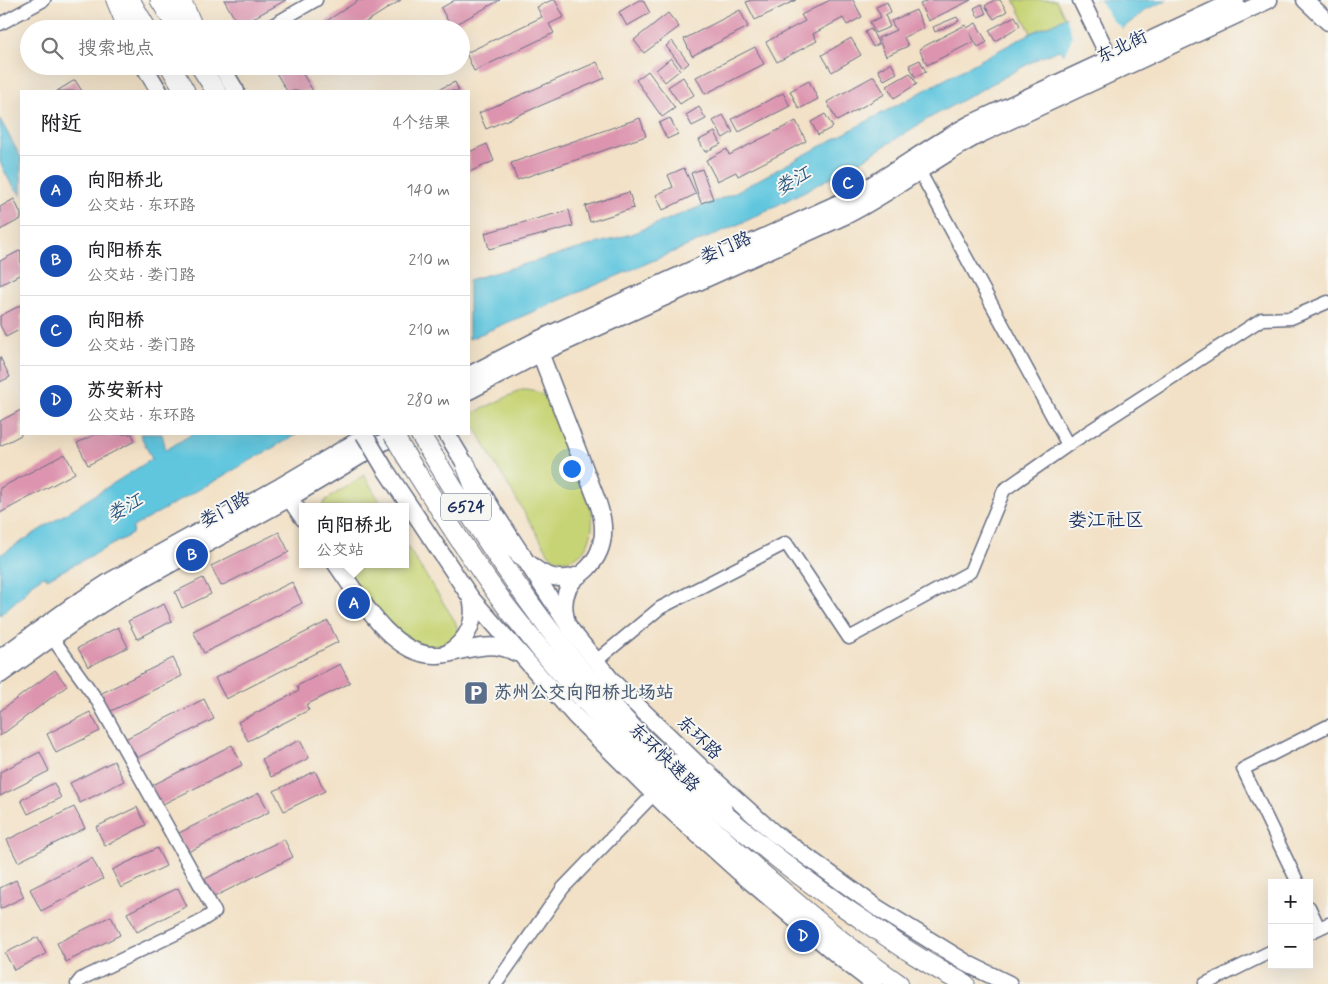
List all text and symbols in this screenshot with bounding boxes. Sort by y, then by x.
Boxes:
search box [20,20,470,75]
street label: 东北街 [1092,25,1152,69]
icon: search [38,34,66,62]
text: 搜索地点 [78,36,154,61]
text: 附近 [40,110,82,138]
text: 4个结果 [393,113,450,134]
water label: 娄江 [770,160,817,201]
pin: C [832,164,864,202]
text: 向阳桥北 [87,168,163,193]
text: A [51,180,61,201]
text: 140 m [406,180,450,201]
text: 公交站 · 东环路 [87,195,195,216]
street label: 娄门路 [696,226,756,270]
text: 向阳桥东 [87,238,163,263]
text: B [51,250,61,271]
text: 210 m [409,250,450,271]
text: 公交站 · 娄门路 [87,265,195,286]
text: 向阳桥 [87,308,144,333]
text: C [50,320,62,341]
text: 210 m [409,320,450,341]
text: 公交站 · 娄门路 [87,335,195,356]
text: 苏安新村 [87,378,163,403]
text: D [50,390,62,411]
text: 280 m [407,390,450,411]
text: 公交站 · 东环路 [87,405,195,426]
your location [559,456,585,482]
street label: 娄门路 [196,486,254,534]
water label: 娄江 [102,487,149,528]
road number: G524 [441,494,491,520]
popup [299,503,409,568]
district label: 娄江社区 [1068,508,1144,533]
text: 向阳桥北 [316,513,392,538]
pin: B [176,536,208,574]
text: 公交站 [316,540,364,561]
pin: A [338,584,370,622]
parking icon: 苏州公交向阳桥北场站 [463,680,489,706]
place label: 苏州公交向阳桥北场站 [494,681,674,705]
street label: 东环路 [671,711,727,765]
street label: 东环快速路 [623,718,705,798]
map controls [1268,879,1313,969]
button: + [1268,879,1313,924]
pin: D [787,917,819,955]
button: − [1268,924,1313,969]

